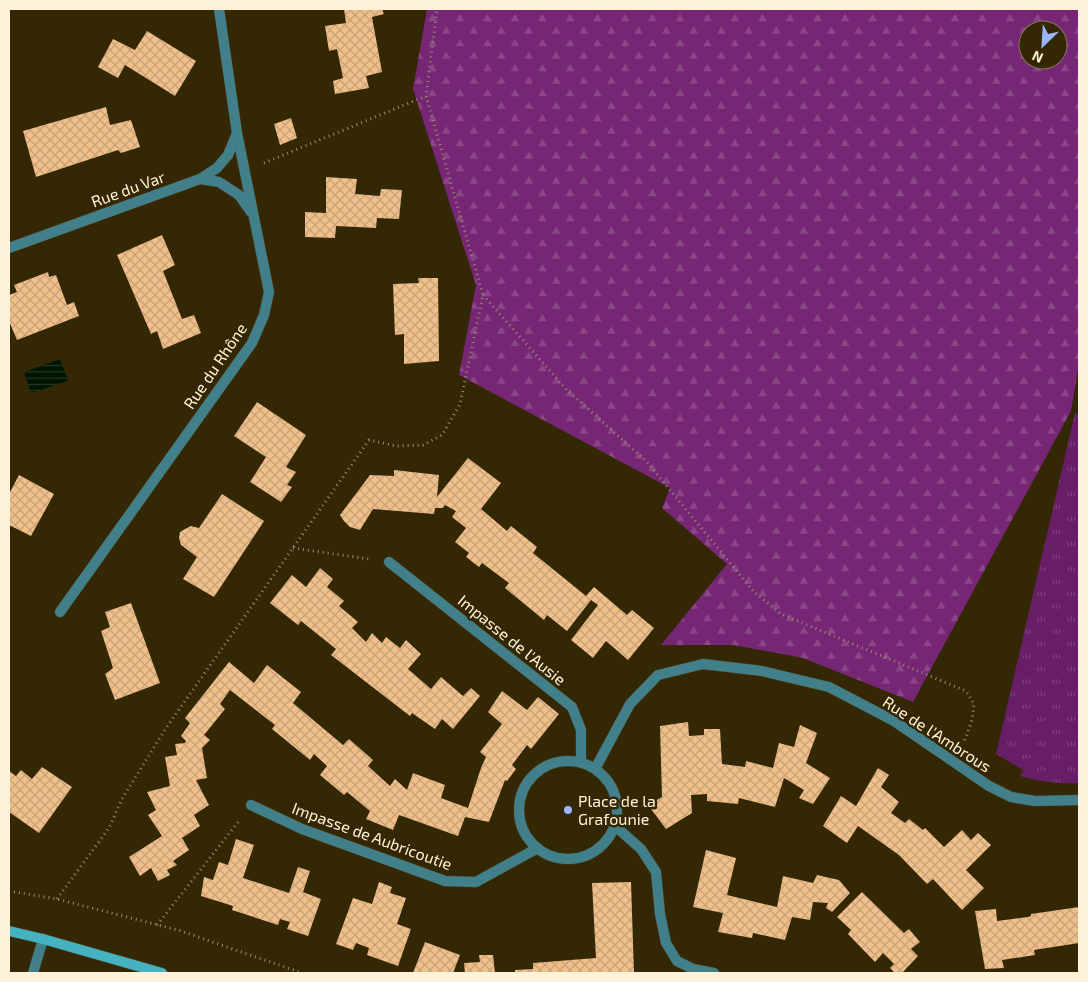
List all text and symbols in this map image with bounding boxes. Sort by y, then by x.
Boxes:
north arrow [1018,20,1068,70]
text: N [1029,47,1045,67]
street label: Rue du Var [88,166,168,211]
street label: Rue du Rhône [179,319,250,412]
street label: Impasse de l'Ausie [455,590,570,689]
street label: Rue de l'Ambrous [880,691,995,776]
place label: Place de la Grafounie [578,791,656,828]
street label: Impasse de Aubricoutie [290,798,455,873]
marker: Place de la Grafounie [562,804,574,816]

